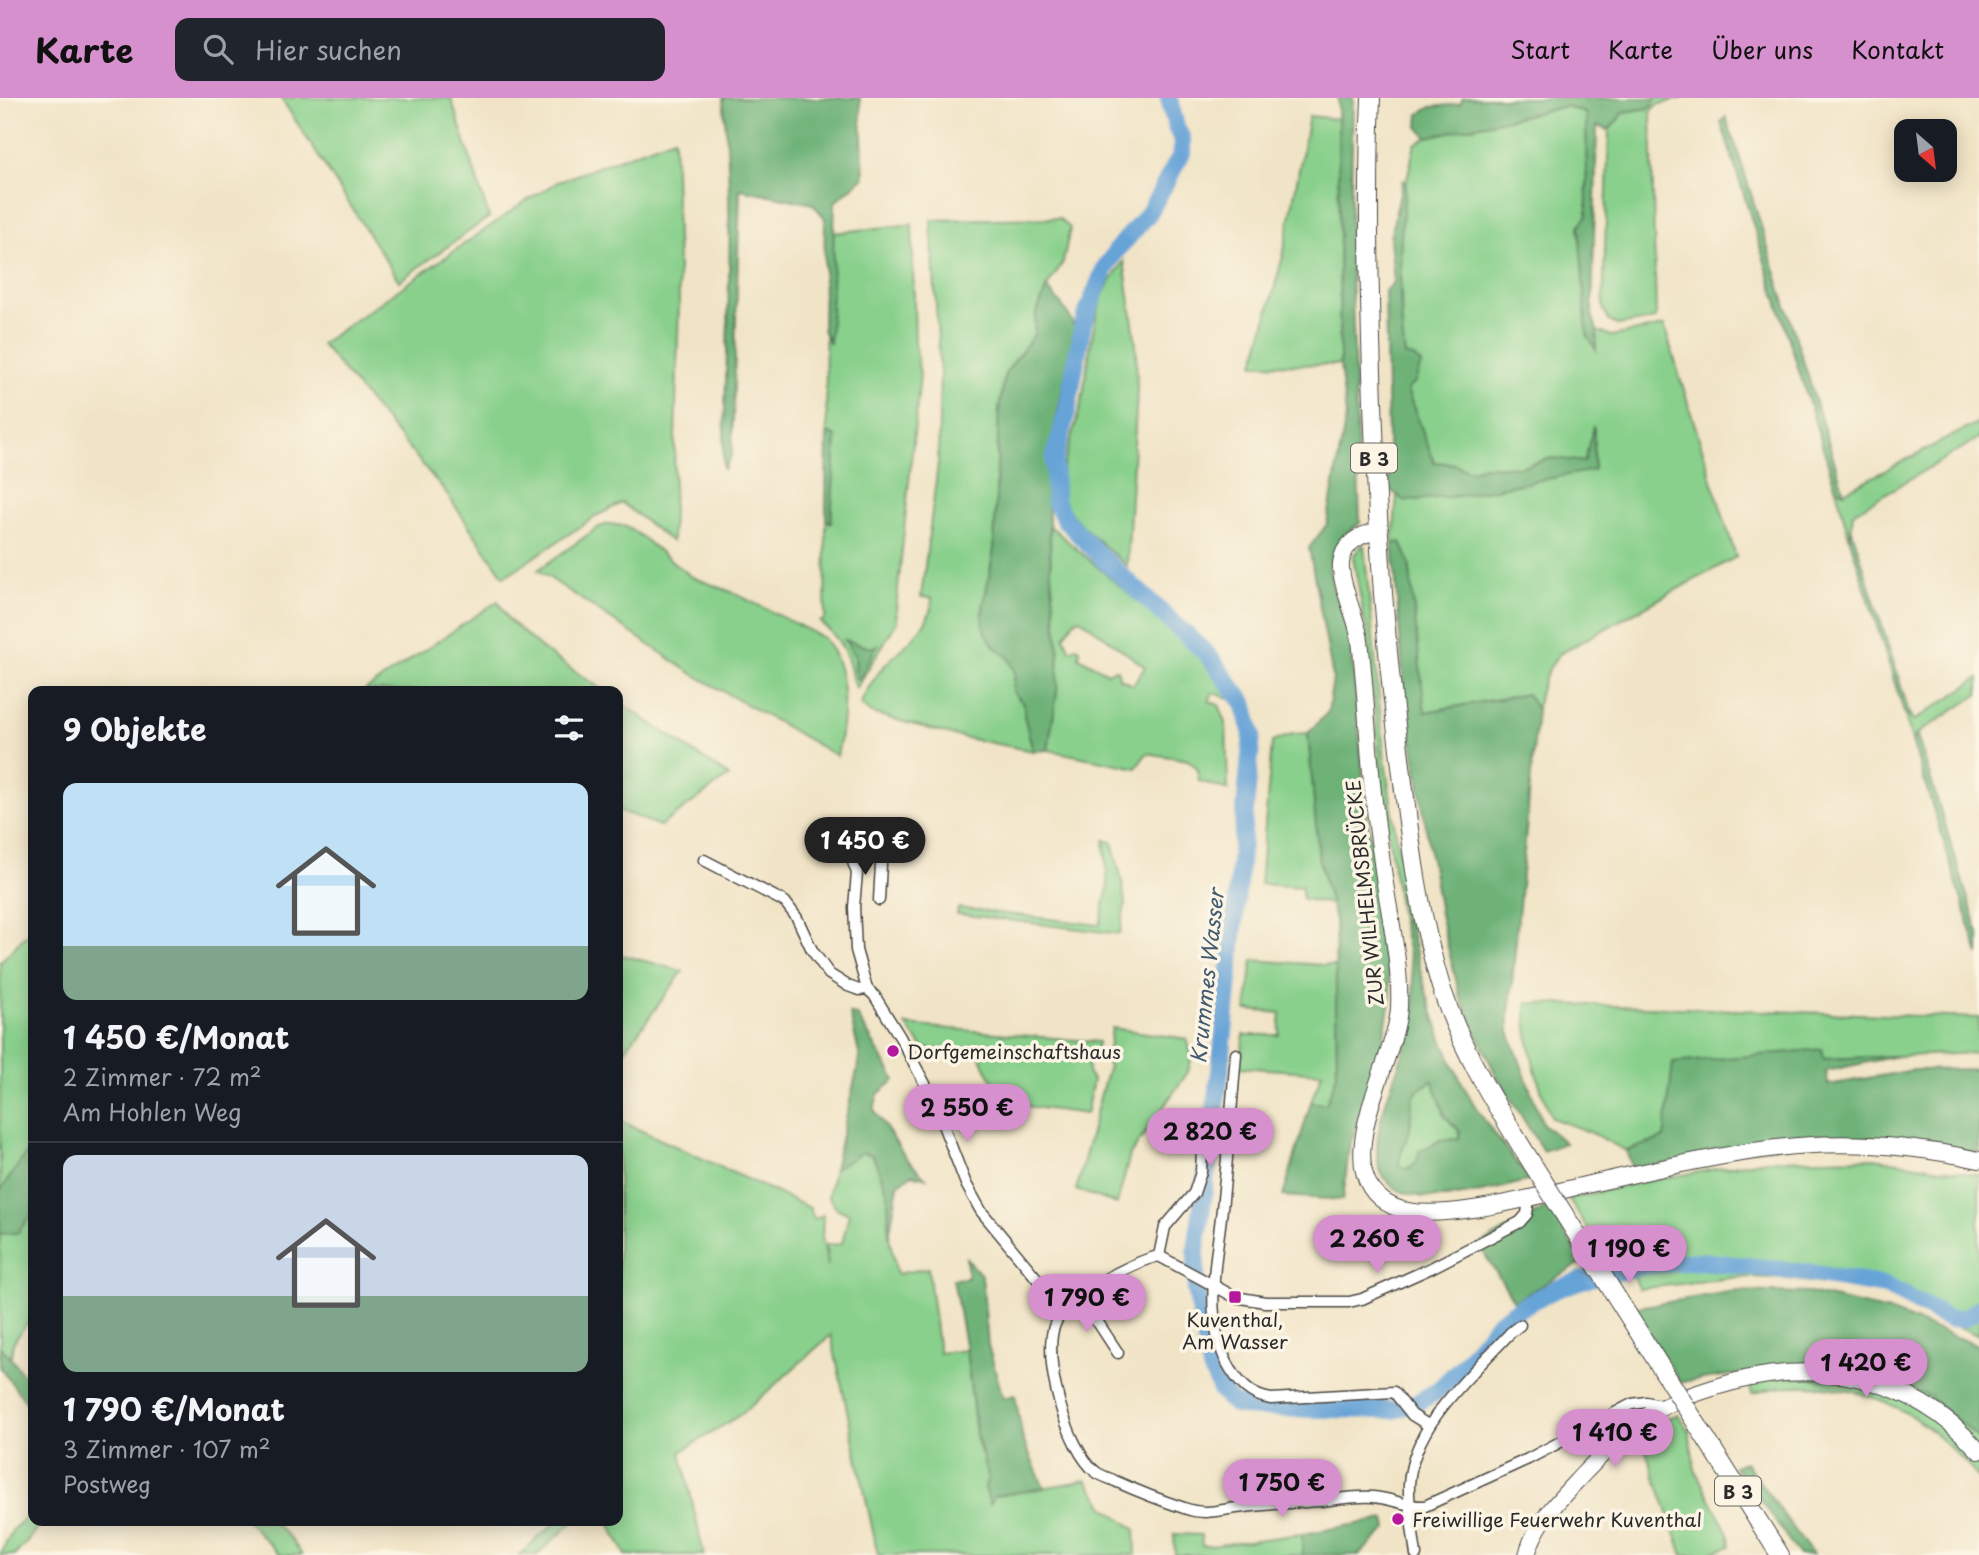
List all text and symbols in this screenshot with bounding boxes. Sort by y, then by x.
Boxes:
search box [175,18,665,81]
text: Karte [35,24,133,74]
icon: search [199,30,237,68]
text: Hier suchen [255,30,402,69]
text: Start [1510,31,1570,67]
text: Karte [1608,31,1673,67]
text: Über uns [1711,31,1813,67]
text: Kontakt [1851,31,1944,67]
north arrow [1894,119,1956,182]
map controls [1894,119,1957,182]
road number: B 3 [1351,444,1397,472]
text: 9 Objekte [63,706,207,751]
icon: filters [550,709,588,747]
street label: ZUR WILHELMSBRÜCKE [1338,779,1390,1007]
pin: 1 450 € [800,818,930,877]
text: 1 450 € [820,822,910,857]
icon: home [263,828,389,954]
water label: Krummes Wasser [1181,884,1231,1065]
text: 1 450 €/Monat [63,1014,289,1059]
place label: Dorfgemeinschaftshaus [907,1037,1121,1065]
marker: Dorfgemeinschaftshaus [885,1043,901,1059]
text: 2 Zimmer · 72 m² [63,1059,262,1094]
pin: 2 550 € [902,1084,1032,1144]
text: 2 550 € [920,1089,1014,1124]
text: Am Hohlen Weg [63,1094,242,1129]
pin: 2 820 € [1145,1108,1275,1168]
text: 2 820 € [1163,1113,1257,1148]
icon: home [263,1200,389,1326]
pin: 2 260 € [1312,1216,1442,1275]
text: 2 260 € [1329,1220,1425,1255]
pin: 1 190 € [1564,1226,1694,1285]
text: 1 190 € [1588,1230,1670,1265]
pin: 1 790 € [1022,1274,1152,1334]
text: 1 790 € [1044,1279,1130,1314]
marker: Kuventhal, Am Wasser [1227,1289,1243,1305]
place label: Kuventhal, Am Wasser [1182,1305,1288,1355]
pin: 1 420 € [1801,1340,1931,1399]
text: 1 420 € [1820,1344,1912,1379]
text: 1 790 €/Monat [63,1386,285,1431]
pin: 1 410 € [1550,1410,1680,1469]
text: 1 410 € [1572,1414,1658,1449]
text: 3 Zimmer · 107 m² [63,1431,271,1466]
pin: 1 750 € [1217,1460,1347,1519]
text: 1 750 € [1239,1464,1325,1499]
text: Postweg [63,1466,151,1501]
road number: B 3 [1715,1476,1761,1506]
place label: Freiwillige Feuerwehr Kuventhal [1412,1505,1702,1533]
marker: Freiwillige Feuerwehr Kuventhal [1390,1511,1406,1527]

